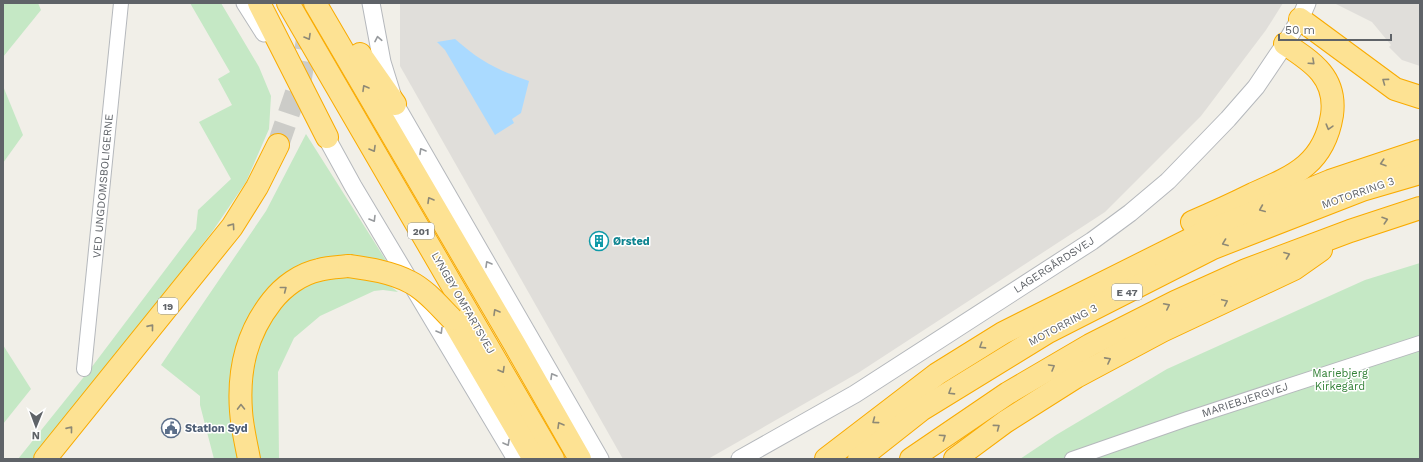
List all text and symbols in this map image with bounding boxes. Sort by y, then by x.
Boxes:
scale bar [1279,16,1391,42]
text: 50 m [1285,23,1315,37]
one-way arrow [303,33,310,40]
one-way arrow [374,36,382,42]
one-way arrow [1307,58,1315,65]
one-way arrow [1382,79,1389,86]
one-way arrow [362,85,369,92]
street label: VED UNGDOMSBOLIGERNE [90,113,116,259]
one-way arrow [1325,123,1334,130]
one-way arrow [368,145,376,152]
one-way arrow [420,148,427,156]
one-way arrow [1380,158,1387,167]
street label: MOTORRING 3 [1320,174,1396,212]
one-way arrow [428,197,435,204]
one-way arrow [1258,204,1266,212]
one-way arrow [369,215,376,222]
one-way arrow [1381,216,1388,225]
one-way arrow [227,223,234,230]
road number: 201 [408,223,434,239]
building icon: Ørsted [588,230,610,252]
street label: LAGERGÅRDSVEJ [1011,234,1097,296]
place label: Ørsted [613,235,650,248]
one-way arrow [1222,238,1230,246]
street label: LYNGBY OMFARTSVEJ [429,250,497,356]
one-way arrow [1283,251,1290,259]
one-way arrow [485,261,492,268]
road number: E 47 [1112,284,1142,300]
one-way arrow [279,287,286,294]
road number: 19 [158,298,178,314]
one-way arrow [1220,299,1228,307]
street label: MOTORRING 3 [1026,301,1100,349]
one-way arrow [1163,303,1170,311]
one-way arrow [493,309,500,316]
one-way arrow [146,325,153,332]
one-way arrow [436,327,443,334]
one-way arrow [979,342,986,349]
one-way arrow [1104,357,1111,365]
one-way arrow [1048,364,1055,371]
one-way arrow [498,366,505,373]
park label: Mariebjerg Kirkegård [1312,367,1368,393]
one-way arrow [550,373,557,381]
street label: MARIEBJERGVEJ [1200,380,1290,420]
one-way arrow [948,387,955,394]
one-way arrow [237,404,246,410]
north arrow [16,406,56,446]
one-way arrow [873,416,880,423]
public building icon: Station Syd [160,417,182,439]
place label: Station Syd [185,422,248,435]
one-way arrow [558,422,565,429]
one-way arrow [993,425,1000,432]
one-way arrow [65,426,72,433]
text: N [32,429,40,442]
one-way arrow [939,434,946,442]
one-way arrow [502,439,509,446]

